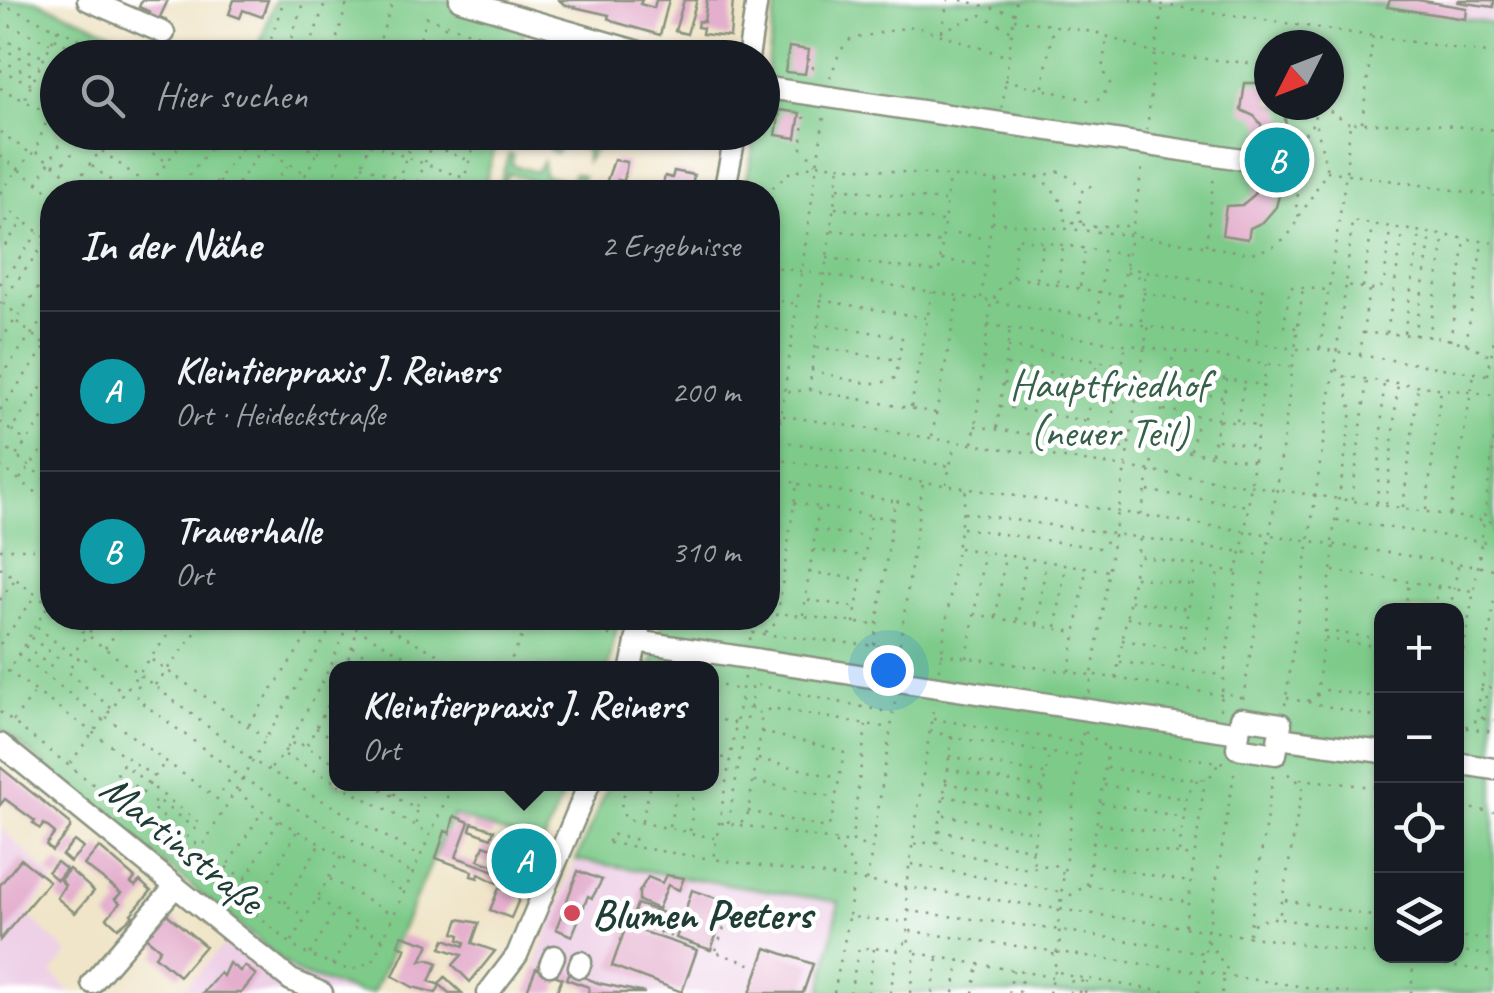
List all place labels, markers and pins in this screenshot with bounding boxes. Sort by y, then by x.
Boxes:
pin: B [1244,122,1310,198]
pin: A [492,824,556,898]
place label: Blumen Peeters [592,888,816,941]
marker: Blumen Peeters [561,902,583,924]

